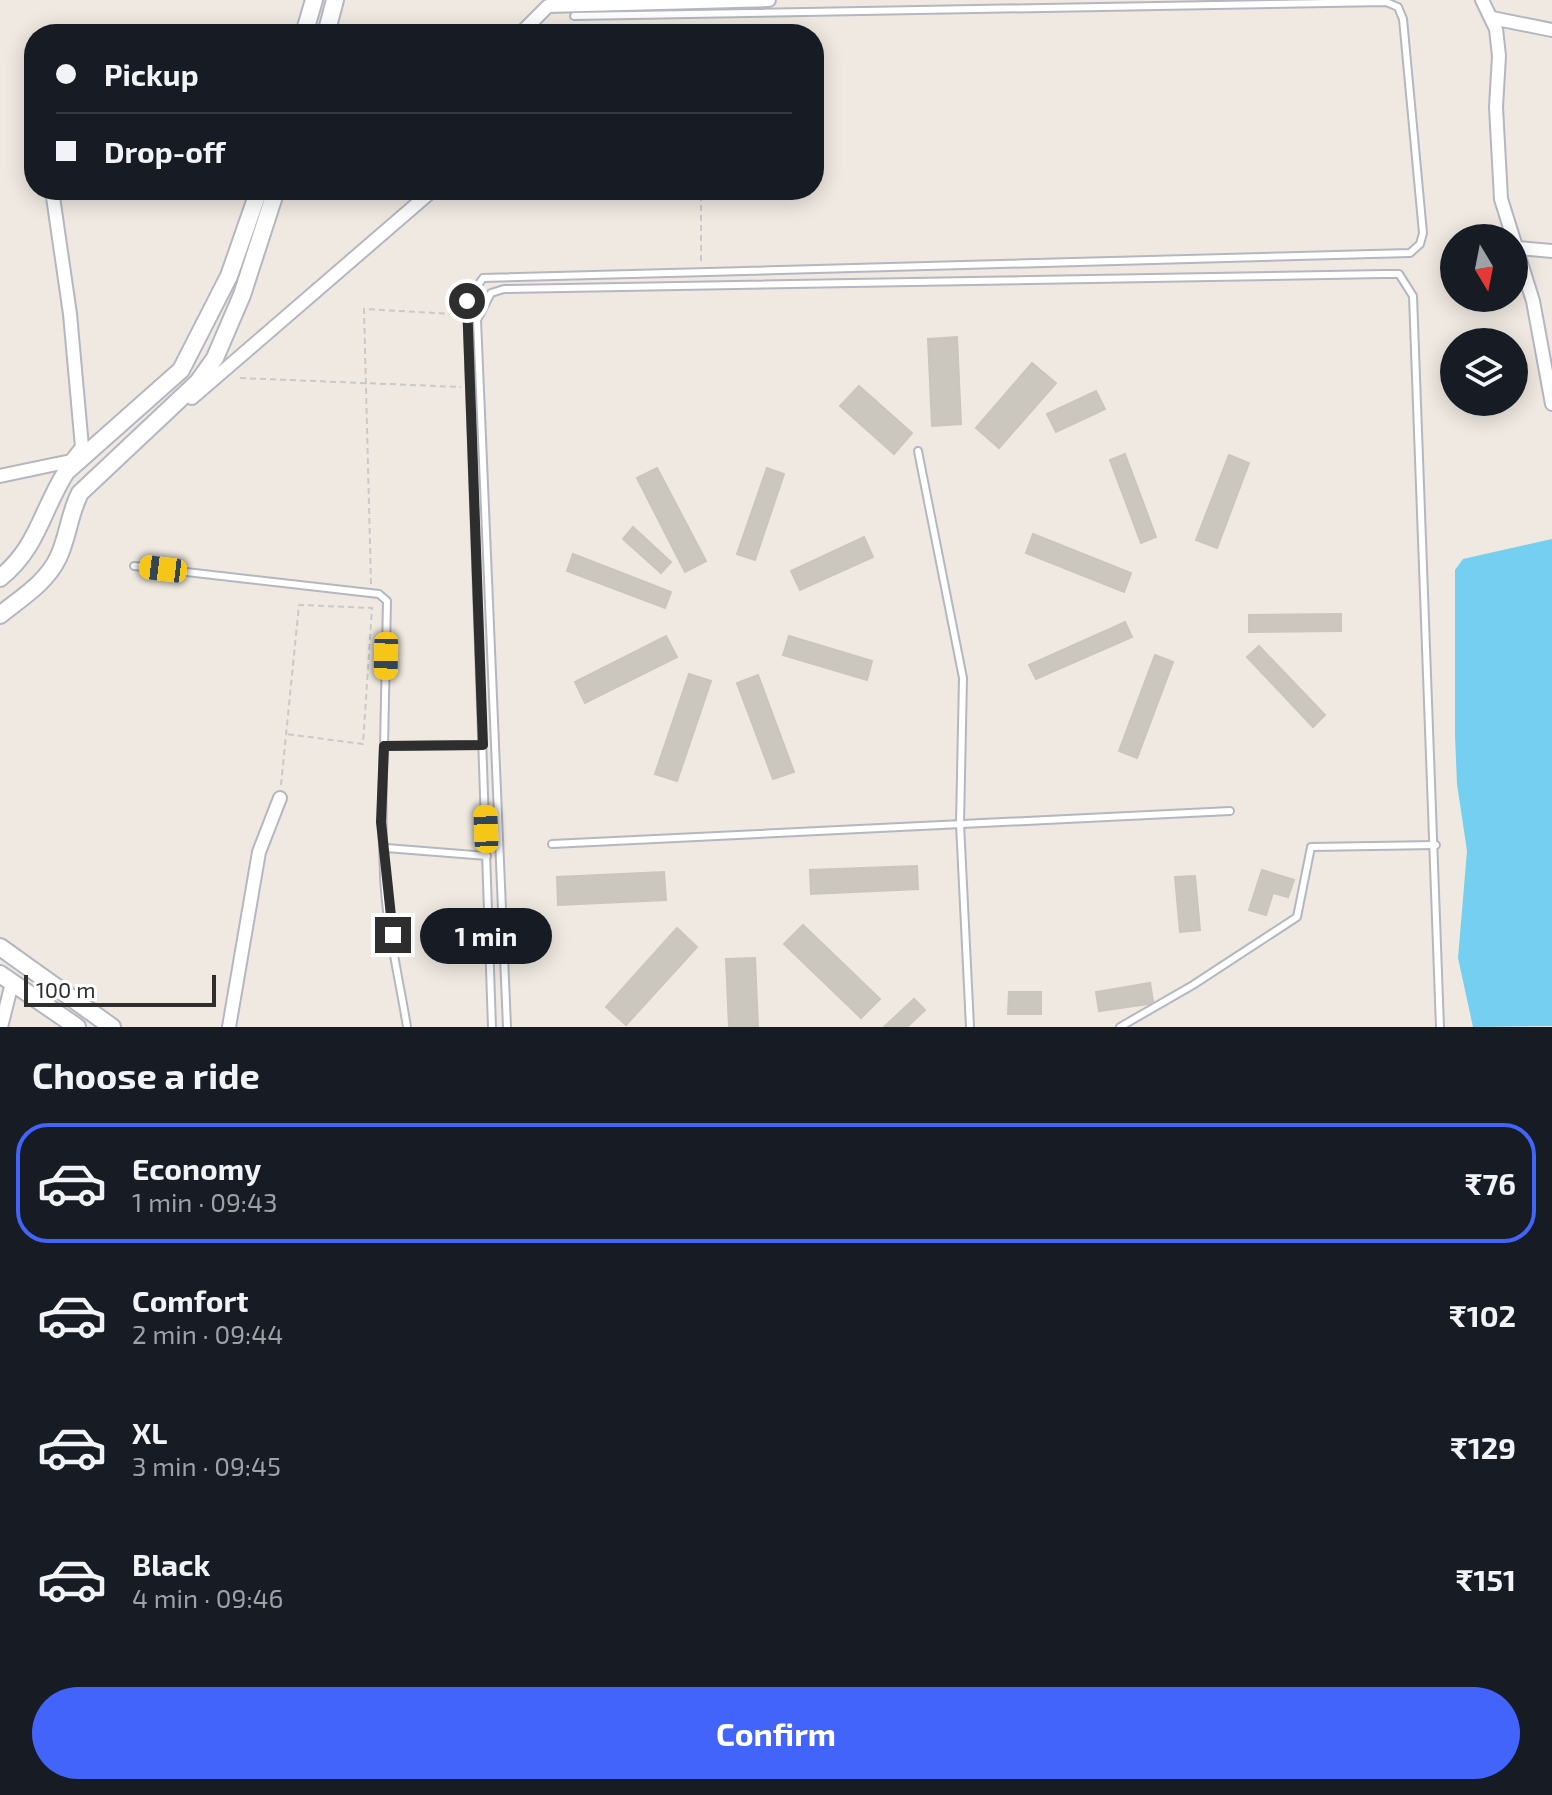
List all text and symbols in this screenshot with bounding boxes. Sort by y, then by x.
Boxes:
text: Pickup [104,56,199,92]
text: Drop-off [104,133,226,169]
north arrow [1440,224,1528,312]
map controls [1440,224,1528,416]
route start [449,283,485,319]
button: layers [1440,328,1528,416]
car [138,554,188,584]
car [374,632,398,680]
car [473,805,499,853]
callout: 1 min [421,907,553,963]
route end [375,917,411,953]
text: 1 min [455,920,517,951]
scale bar [24,971,216,1007]
text: 100 m [36,976,95,1002]
text: Choose a ride [32,1053,260,1096]
icon: car [36,1147,108,1219]
text: Economy [132,1150,261,1186]
text: ₹76 [1465,1165,1516,1201]
text: 1 min · 09:43 [132,1186,277,1217]
icon: car [36,1279,108,1351]
text: Comfort [132,1282,249,1318]
text: ₹102 [1449,1297,1516,1333]
text: 2 min · 09:44 [132,1318,283,1349]
icon: car [36,1411,108,1483]
text: XL [132,1414,167,1450]
text: ₹129 [1450,1429,1516,1465]
text: 3 min · 09:45 [132,1450,281,1481]
icon: car [36,1543,108,1615]
text: Black [132,1546,210,1582]
text: ₹151 [1456,1561,1516,1597]
text: 4 min · 09:46 [132,1582,283,1613]
button: Confirm [32,1687,1520,1779]

